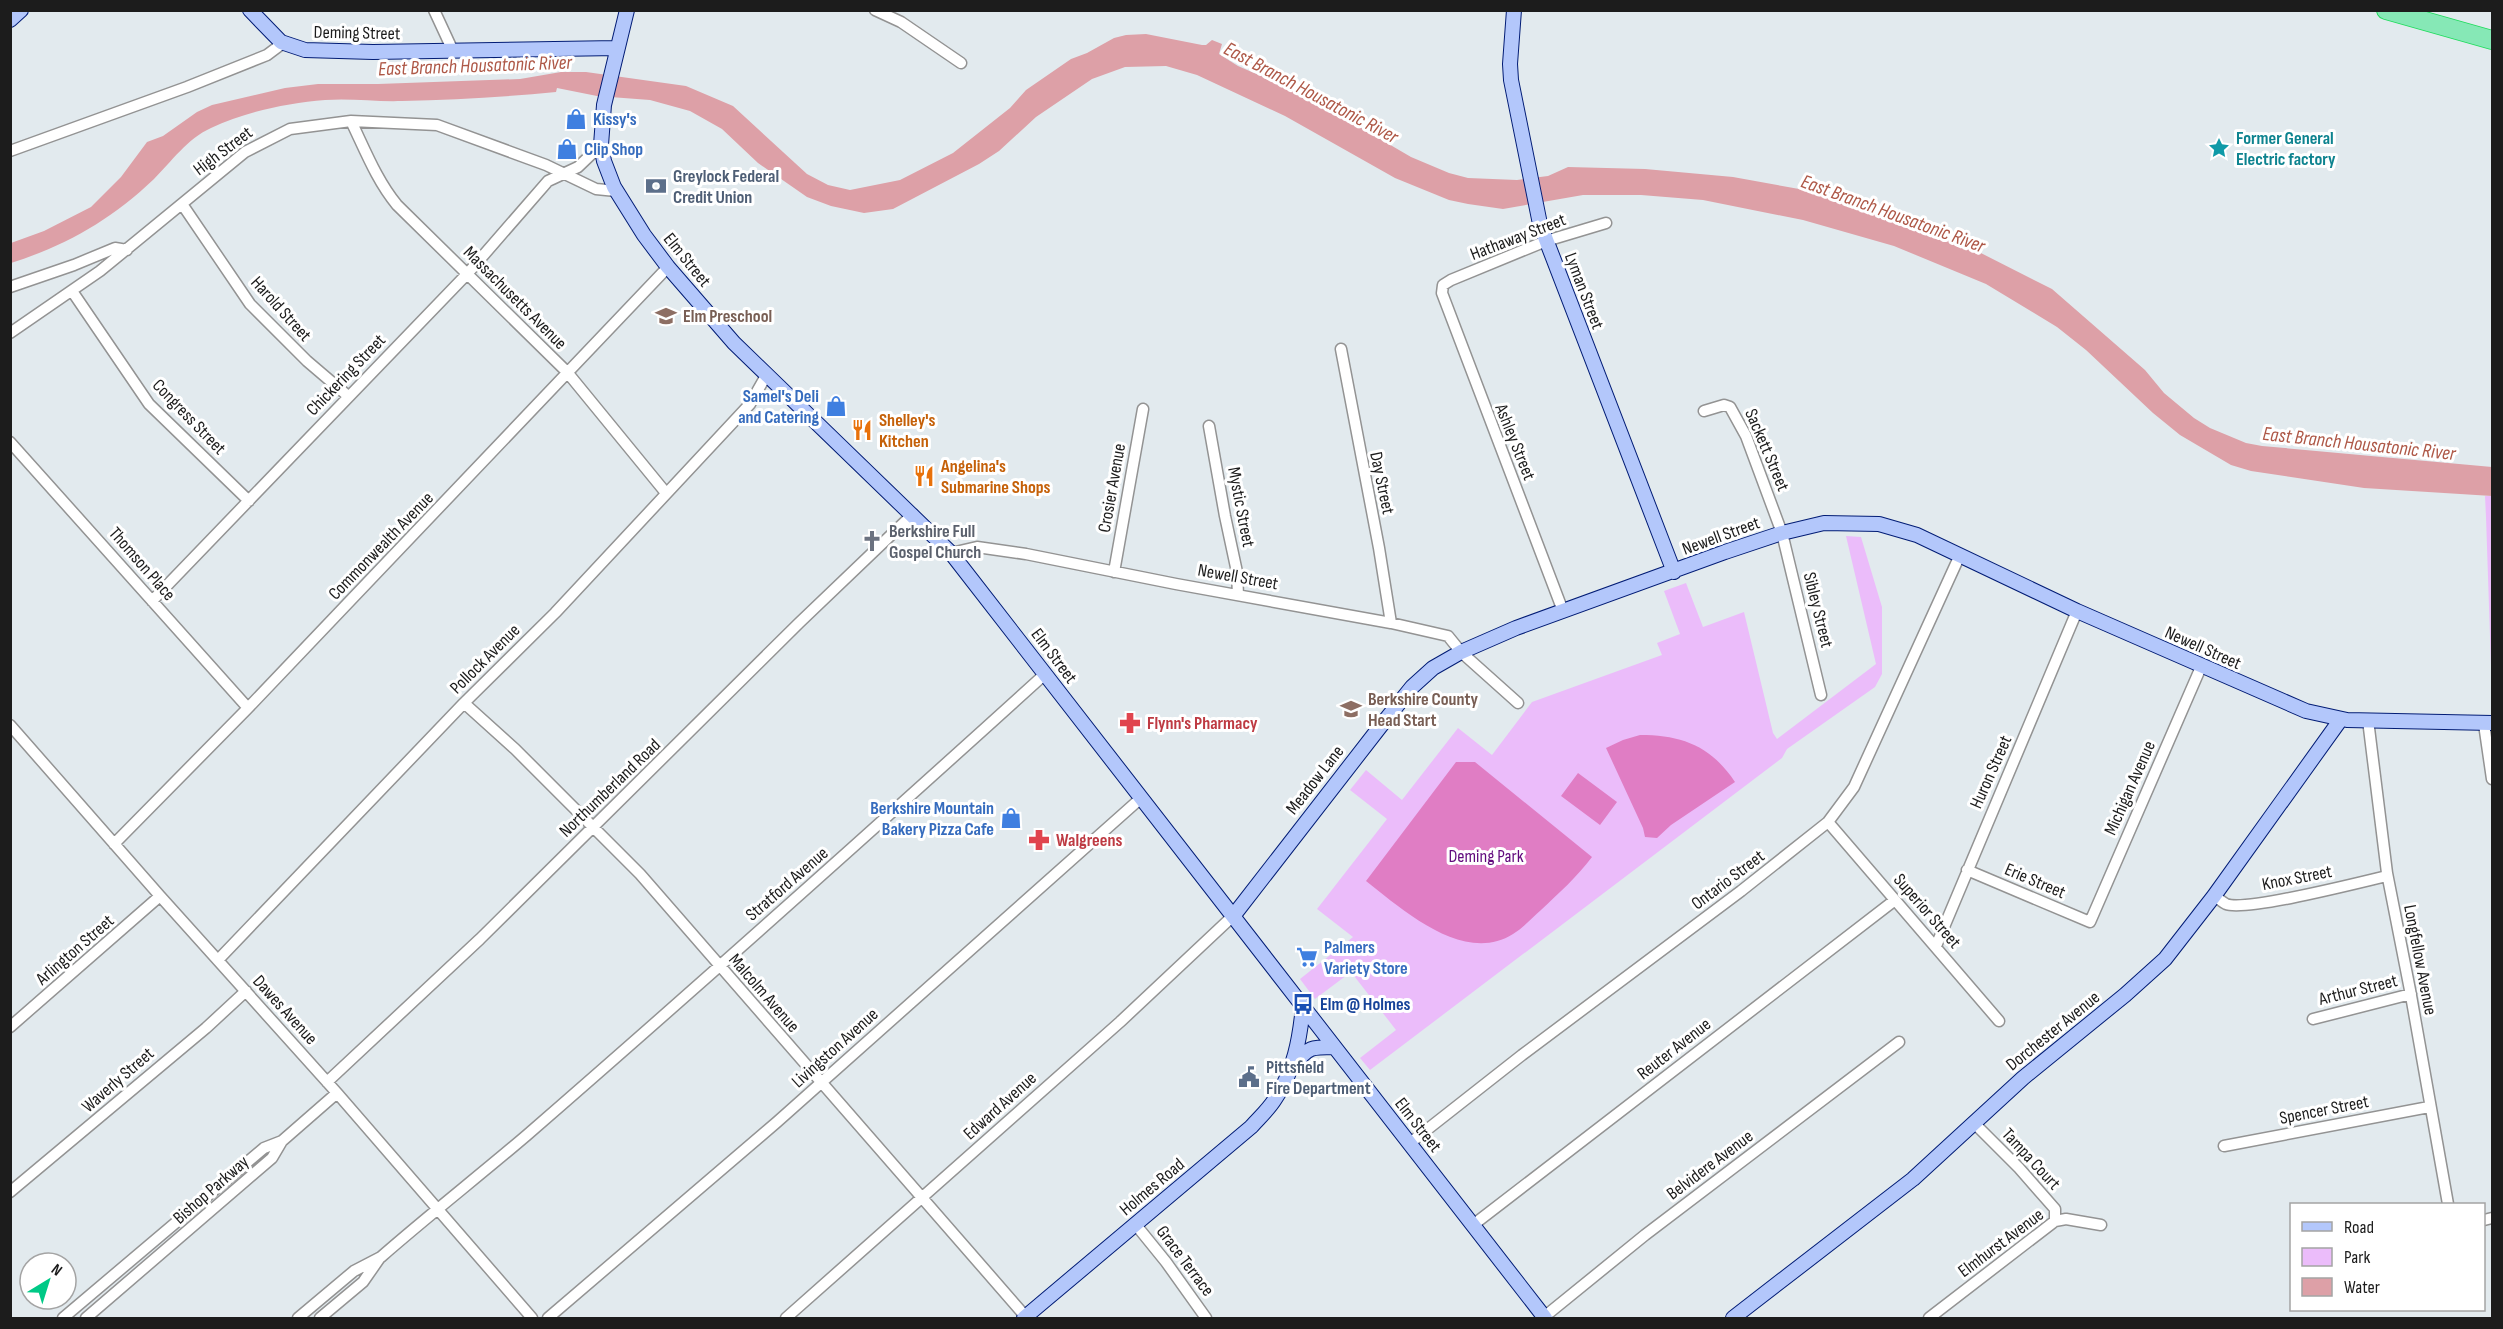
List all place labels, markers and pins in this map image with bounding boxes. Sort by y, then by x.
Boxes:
shop icon: Kissy's [564,107,588,131]
place label: Kissy's [593,109,637,130]
place label: Former General Electric factory [2236,128,2336,170]
place icon: Former General Electric factory [2207,136,2231,160]
shop icon: Clip Shop [555,137,579,161]
place label: Clip Shop [584,139,643,160]
place label: Greylock Federal Credit Union [673,166,779,208]
bank icon: Greylock Federal Credit Union [644,174,668,198]
school or university icon: Elm Preschool [654,304,678,328]
place label: Elm Preschool [683,306,772,327]
place label: Samel's Deli and Catering [738,386,819,428]
shop icon: Samel's Deli and Catering [824,394,848,418]
place label: Shelley's Kitchen [879,410,935,452]
restaurant icon: Shelley's Kitchen [850,418,874,442]
place label: Angelina's Submarine Shops [940,456,1051,498]
restaurant icon: Angelina's Submarine Shops [912,464,936,488]
place label: Berkshire Full Gospel Church [889,521,981,563]
church icon: Berkshire Full Gospel Church [860,529,884,553]
place label: Berkshire County Head Start [1368,689,1479,731]
school or university icon: Berkshire County Head Start [1339,697,1363,721]
pharmacy icon: Flynn's Pharmacy [1118,711,1142,735]
place label: Flynn's Pharmacy [1147,713,1258,734]
place label: Berkshire Mountain Bakery Pizza Cafe [870,798,994,840]
shop icon: Berkshire Mountain Bakery Pizza Cafe [999,806,1023,830]
pharmacy icon: Walgreens [1027,828,1051,852]
place label: Walgreens [1056,830,1122,851]
place label: Palmers Variety Store [1324,937,1408,979]
supermarket icon: Palmers Variety Store [1295,945,1319,969]
bus stop icon: Elm @ Holmes [1291,992,1315,1016]
place label: Elm @ Holmes [1320,994,1411,1015]
place label: Pittsfield Fire Department [1266,1057,1371,1099]
public building icon: Pittsfield Fire Department [1237,1065,1261,1089]

